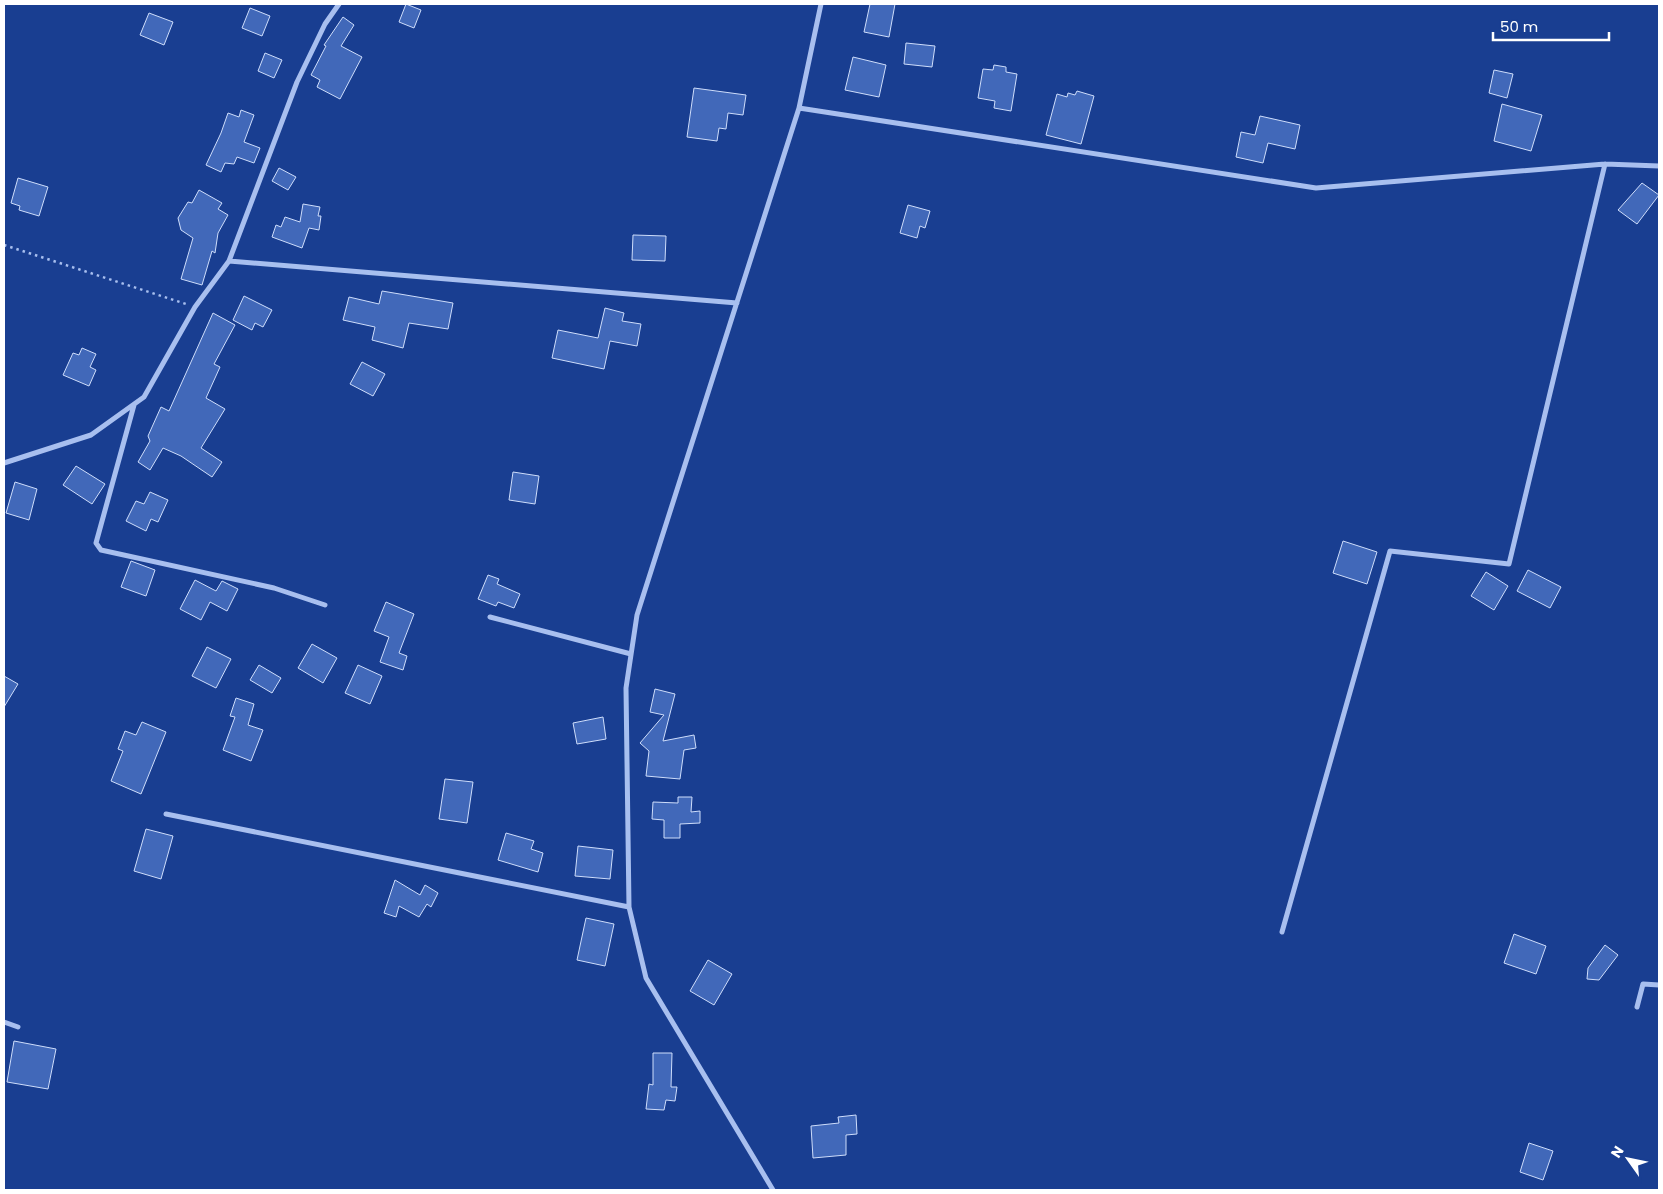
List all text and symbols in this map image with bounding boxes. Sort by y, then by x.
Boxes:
scale bar [1493,10,1609,42]
text: 50 m [1500,16,1538,37]
north arrow [1603,1134,1653,1184]
text: N [1606,1142,1628,1162]

